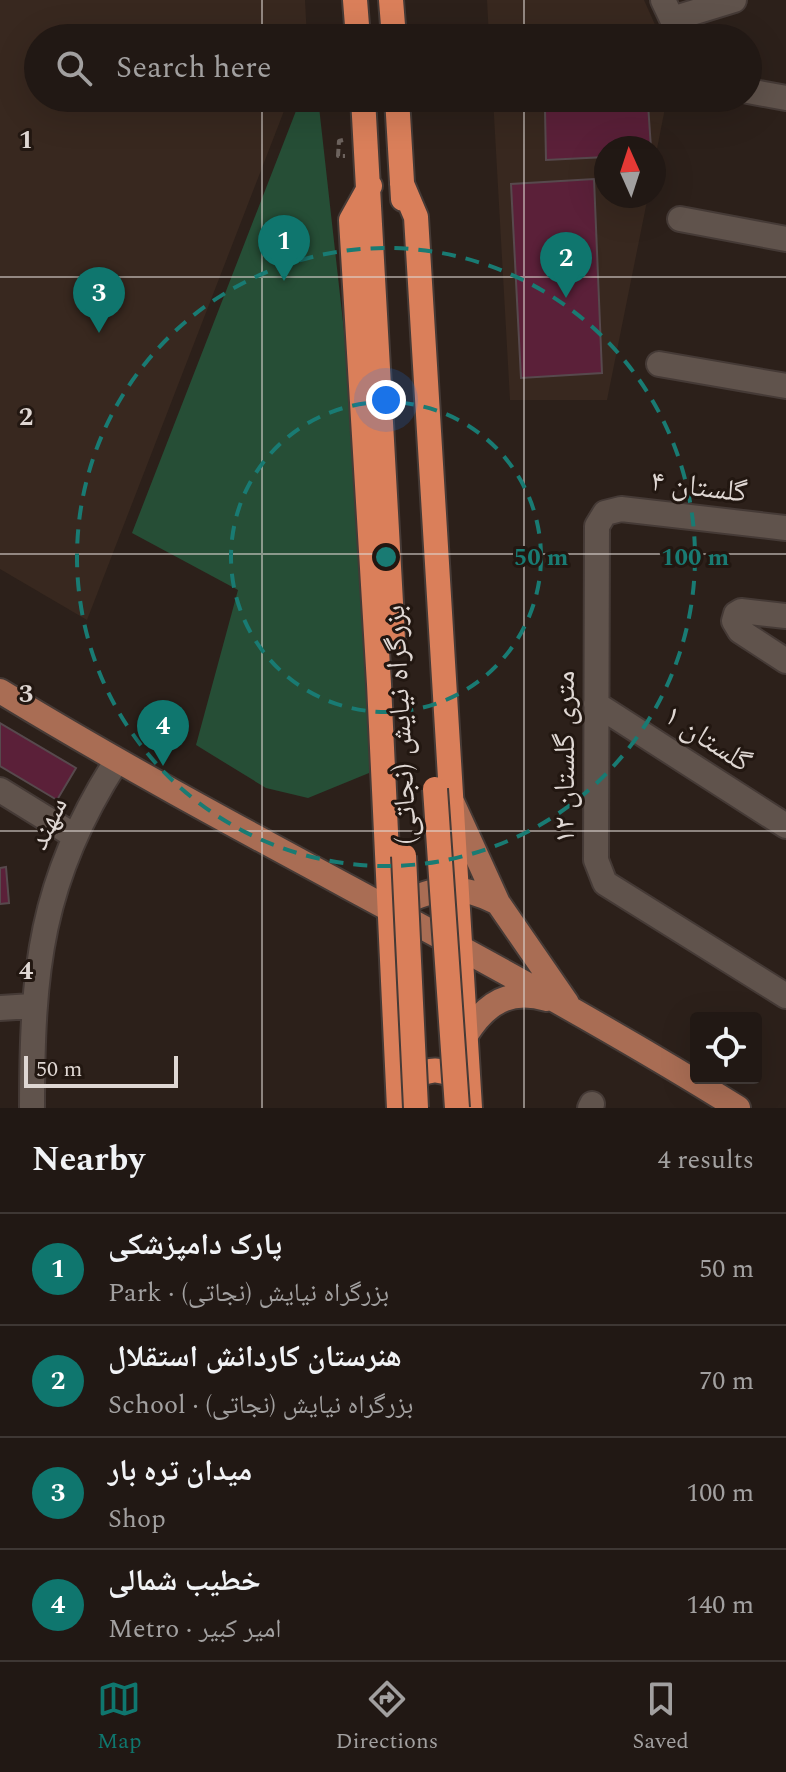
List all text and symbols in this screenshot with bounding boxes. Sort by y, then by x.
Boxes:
search box [24,24,762,112]
text: Search here [116,45,272,91]
icon: search [52,46,96,90]
text: 1 [19,120,33,160]
north arrow [594,136,666,208]
pin: 1 [258,215,310,281]
pin: 2 [540,232,592,298]
pin: 3 [73,267,125,333]
your location [366,380,406,420]
text: 2 [19,397,33,437]
street label: گلستان ۴ [648,458,750,516]
text: 50 m [514,540,569,576]
text: 100 m [661,540,729,576]
centre of rings [372,543,400,571]
street label: بزرگراه نیایش (نجاتی) [372,604,430,846]
street label: ۱۲ متری گلستان [542,671,588,843]
text: 3 [19,674,33,714]
street label: گلستان ۱ [654,693,761,784]
pin: 4 [137,700,189,766]
street label: سهند [16,789,80,858]
text: 4 [19,951,34,991]
map controls [690,1012,762,1084]
button: locate [690,1012,762,1084]
scale bar [24,1052,178,1088]
text: 50 m [36,1053,82,1086]
text: Nearby [32,1134,145,1186]
text: 4 results [658,1140,754,1180]
text: پارک دامپزشکی [108,1222,282,1268]
text: 1 [51,1249,65,1289]
text: 50 m [699,1249,754,1289]
text: Park · بزرگراه نیایش (نجاتی) [108,1273,389,1313]
text: هنرستان کاردانش استقلال [108,1334,402,1380]
text: 2 [51,1361,65,1401]
text: 70 m [699,1361,754,1401]
text: School · بزرگراه نیایش (نجاتی) [108,1385,413,1425]
text: میدان تره بار [108,1448,252,1494]
text: 3 [51,1473,65,1513]
text: 100 m [686,1473,754,1513]
text: Shop [108,1499,166,1539]
text: خطیب شمالی [108,1558,261,1604]
text: 4 [51,1585,65,1625]
text: 140 m [686,1585,754,1625]
text: Metro · امیر کبیر [108,1609,282,1649]
tab: Map [97,1677,141,1758]
tab: Directions [336,1677,438,1758]
tab: Saved [632,1677,689,1758]

